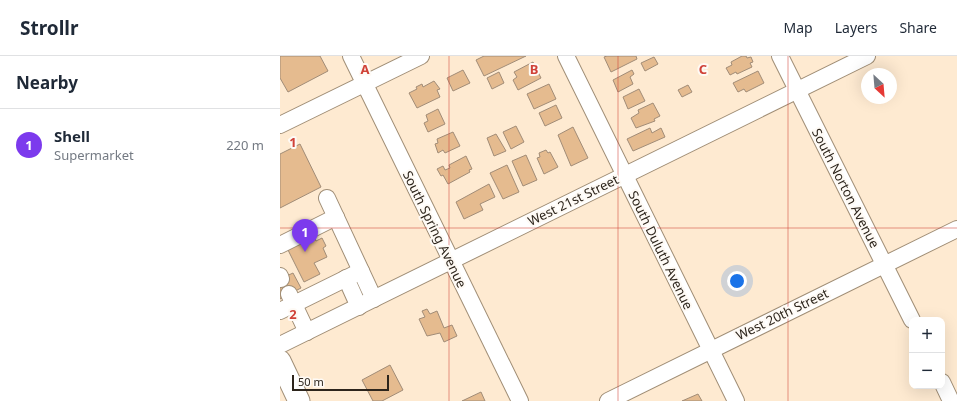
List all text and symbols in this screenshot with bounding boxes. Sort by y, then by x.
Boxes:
text: Strollr [20,15,79,41]
text: Map [784,18,813,37]
text: Layers [835,18,877,37]
text: Share [899,18,937,37]
text: A [361,60,370,78]
text: B [530,60,538,78]
text: C [699,60,707,78]
north arrow [861,68,897,104]
text: Nearby [16,71,78,94]
street label: South Norton Avenue [808,125,884,251]
text: Shell [54,126,90,146]
text: 1 [289,133,297,151]
text: 1 [25,136,33,154]
text: 220 m [226,136,264,154]
text: Supermarket [54,146,134,164]
street label: South Spring Avenue [399,168,471,290]
street label: West 21st Street [525,170,622,230]
street label: South Duluth Avenue [624,188,698,312]
pin: 1 [292,219,318,252]
your location [727,271,747,291]
street label: West 20th Street [733,284,831,344]
text: 2 [289,305,297,323]
map controls [909,317,945,389]
button: + [909,317,945,353]
button: − [909,353,945,389]
scale bar [292,373,389,392]
text: 50 m [298,374,324,389]

